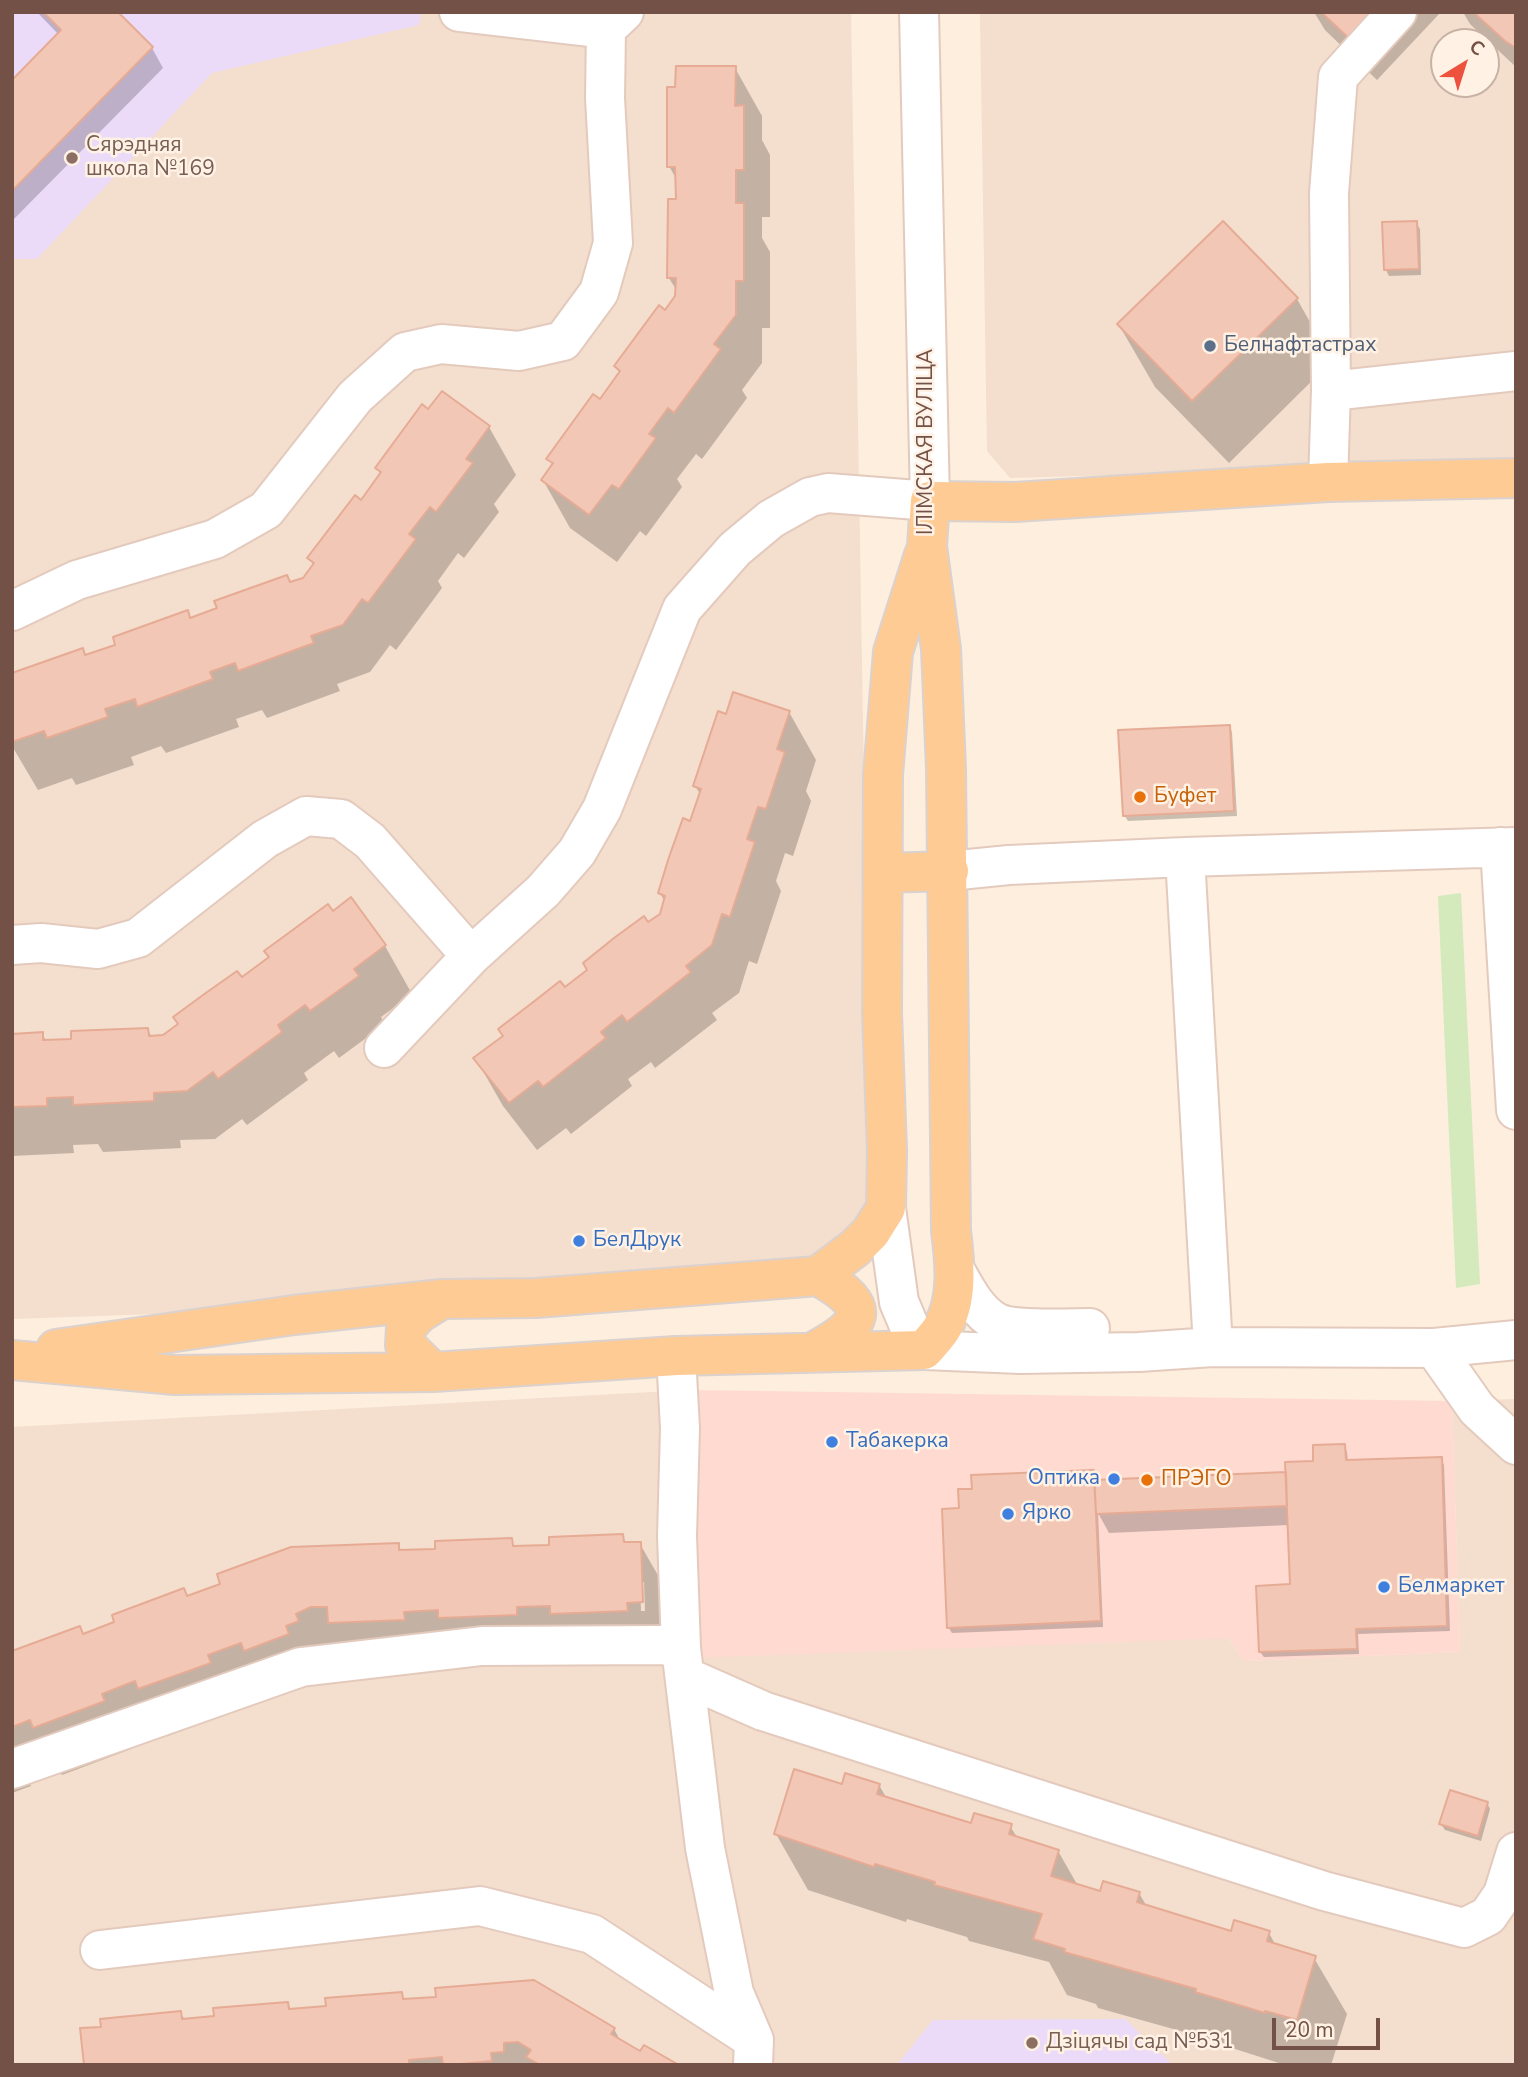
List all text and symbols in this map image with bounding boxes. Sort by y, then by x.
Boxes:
north arrow [1430,28,1500,98]
text: С [1464,34,1490,62]
place label: Сярэдняя школа №169 [86,133,215,183]
marker: Сярэдняя школа №169 [64,150,80,166]
place label: Белнафтастрах [1224,333,1377,359]
marker: Белнафтастрах [1202,338,1218,354]
street label: ІЛІМСКАЯ ВУЛІЦА [914,349,940,535]
place label: Буфет [1154,784,1216,810]
marker: Буфет [1132,789,1148,805]
place label: БелДрук [593,1228,681,1254]
marker: БелДрук [571,1233,587,1249]
place label: Табакерка [846,1429,949,1455]
marker: Табакерка [824,1434,840,1450]
place label: Оптика [1028,1466,1100,1492]
place label: ПРЭГО [1161,1467,1232,1493]
marker: Оптика [1106,1471,1122,1487]
marker: ПРЭГО [1139,1472,1155,1488]
place label: Ярко [1022,1501,1071,1527]
marker: Ярко [1000,1506,1016,1522]
place label: Белмаркет [1398,1574,1505,1600]
marker: Белмаркет [1376,1579,1392,1595]
scale bar [1276,2004,1384,2048]
text: 20 m [1285,2016,1334,2044]
place label: Дзіцячы сад №531 [1046,2030,1234,2056]
marker: Дзіцячы сад №531 [1024,2035,1040,2051]

